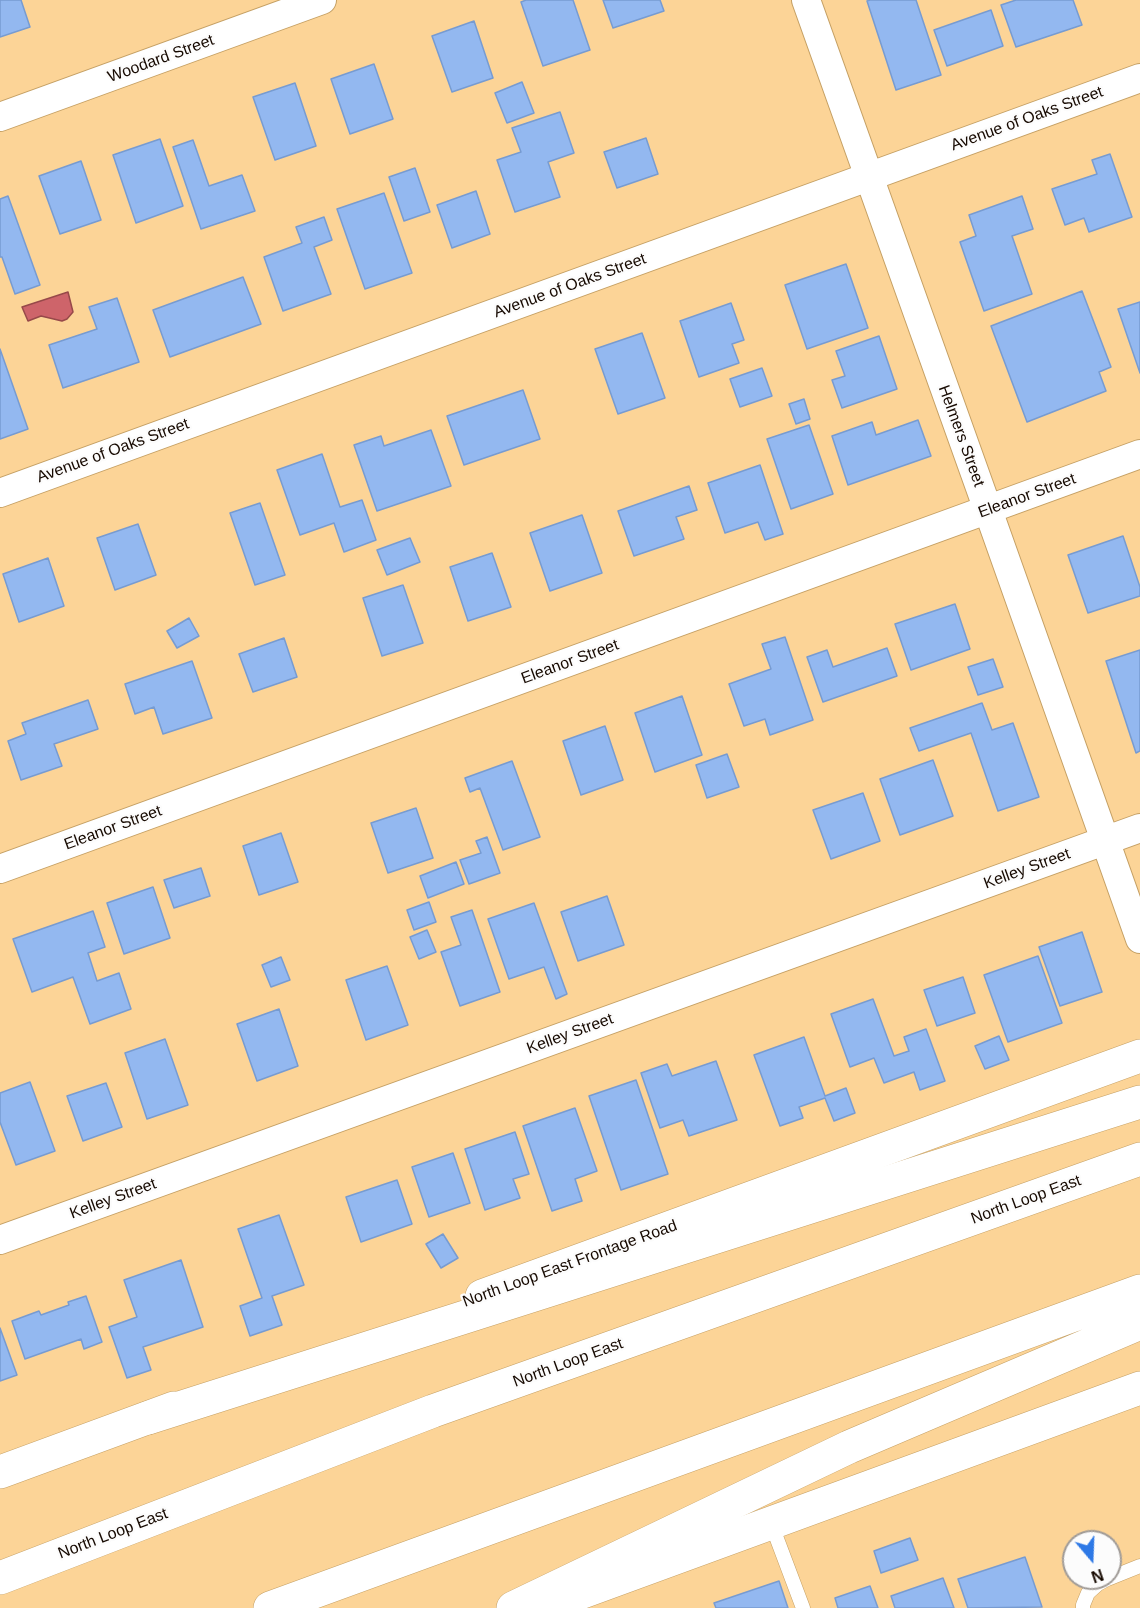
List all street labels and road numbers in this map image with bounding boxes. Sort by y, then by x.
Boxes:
street label: Woodard Street [105,31,217,87]
street label: Avenue of Oaks Street [948,82,1106,156]
street label: Avenue of Oaks Street [491,249,649,323]
street label: Helmers Street [934,383,988,489]
street label: Avenue of Oaks Street [34,414,192,488]
street label: Eleanor Street [976,469,1078,523]
street label: Eleanor Street [519,635,621,689]
street label: Eleanor Street [62,801,164,855]
street label: Kelley Street [981,844,1073,894]
street label: Kelley Street [524,1009,616,1059]
street label: North Loop East [968,1171,1084,1229]
street label: Kelley Street [67,1174,159,1224]
street label: North Loop East Frontage Road [460,1216,680,1312]
street label: North Loop East [510,1334,626,1392]
street label: North Loop East [56,1504,170,1564]

